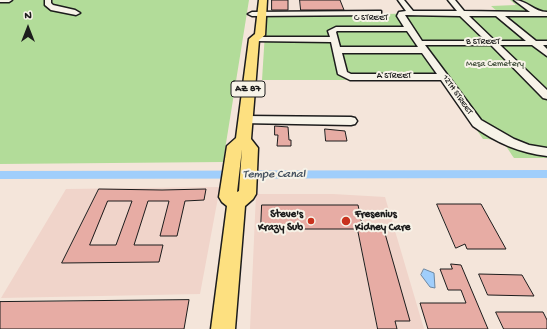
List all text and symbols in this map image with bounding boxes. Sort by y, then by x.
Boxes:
north arrow [8,8,48,48]
text: N [24,10,32,22]
street label: C STREET [354,14,388,24]
street label: B STREET [466,38,500,48]
park label: Mesa Cemetery [466,60,524,70]
street label: A STREET [377,72,411,82]
street label: 12TH STREET [439,73,475,117]
road number: AZ 87 [231,81,265,97]
water label: Tempe Canal [243,168,305,182]
place label: Steve's Krazy Sub [258,208,303,234]
place label: Fresenius Kidney Care [355,208,410,234]
marker: Fresenius Kidney Care [340,215,352,227]
marker: Steve's Krazy Sub [306,216,316,226]

